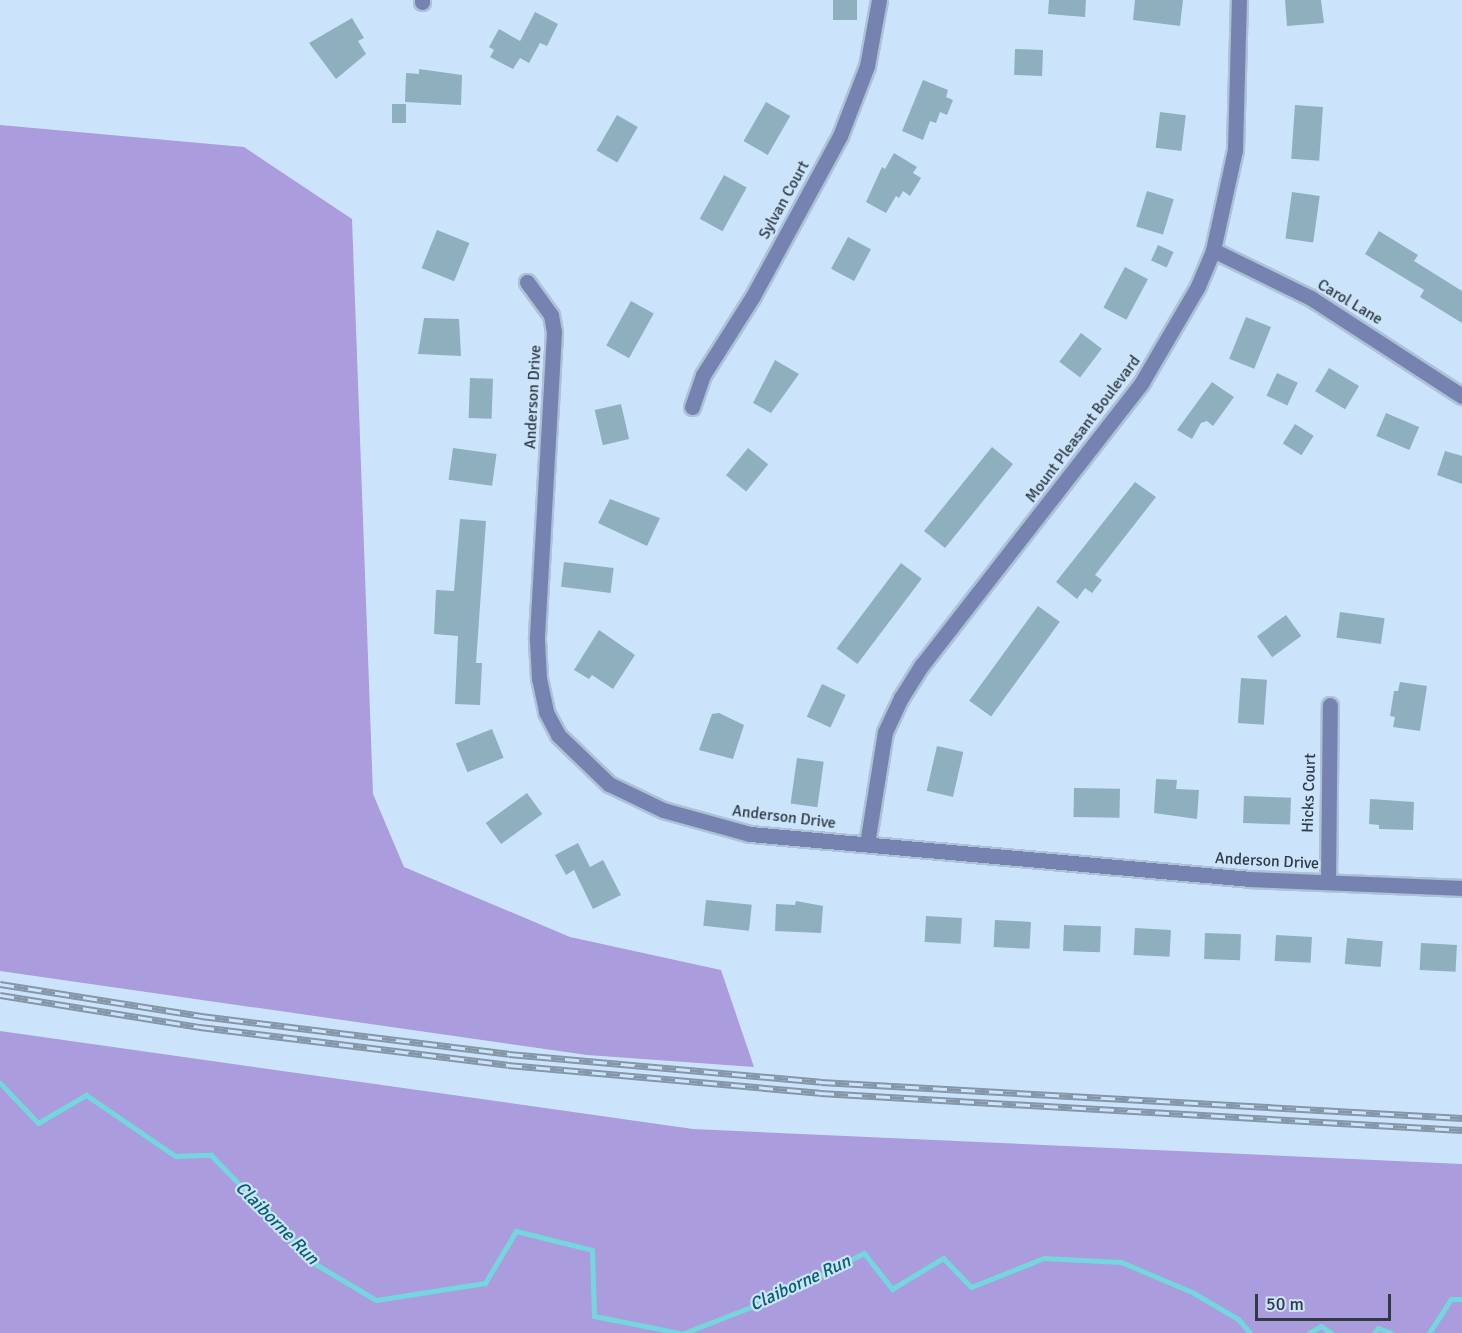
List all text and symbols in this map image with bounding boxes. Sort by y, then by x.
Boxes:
street label: Sylvan Court [755,157,813,243]
street label: Carol Lane [1314,275,1386,329]
street label: Anderson Drive [521,344,545,450]
street label: Mount Pleasant Boulevard [1021,352,1145,506]
street label: Hicks Court [1298,753,1320,833]
street label: Anderson Drive [731,801,837,833]
street label: Anderson Drive [1214,849,1320,873]
water label: Claiborne Run [231,1177,323,1269]
water label: Claiborne Run [746,1250,854,1316]
scale bar [1258,1282,1394,1320]
text: 50 m [1266,1293,1304,1315]

